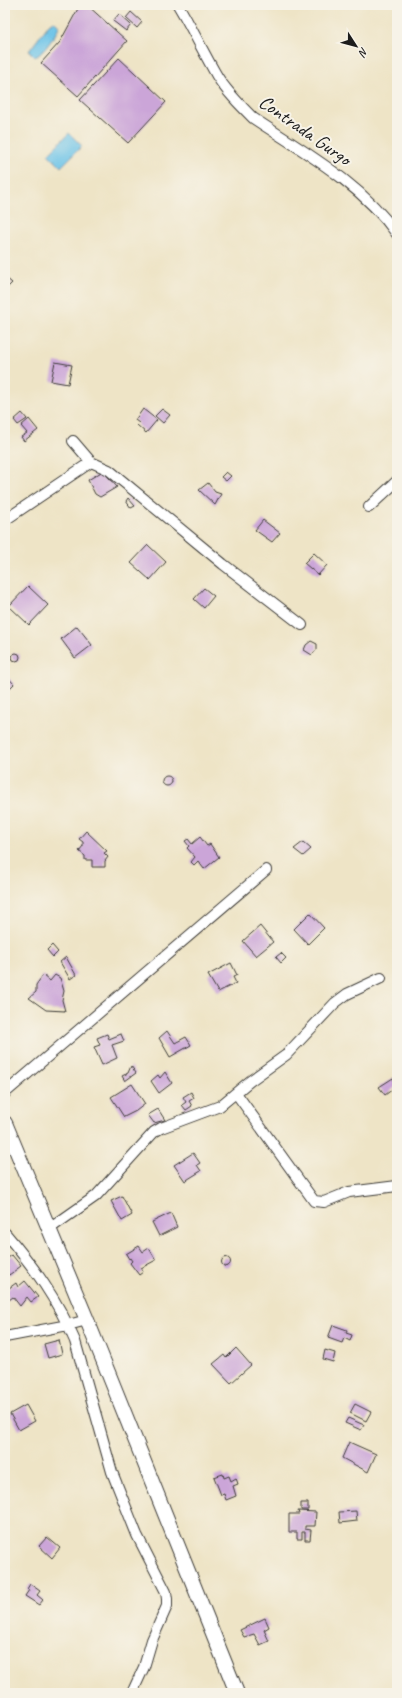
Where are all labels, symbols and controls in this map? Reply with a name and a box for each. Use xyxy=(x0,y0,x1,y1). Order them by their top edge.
north arrow xyxy=(336,26,376,66)
text: N xyxy=(355,45,372,61)
street label: Contrada Gurgo xyxy=(254,89,357,172)

